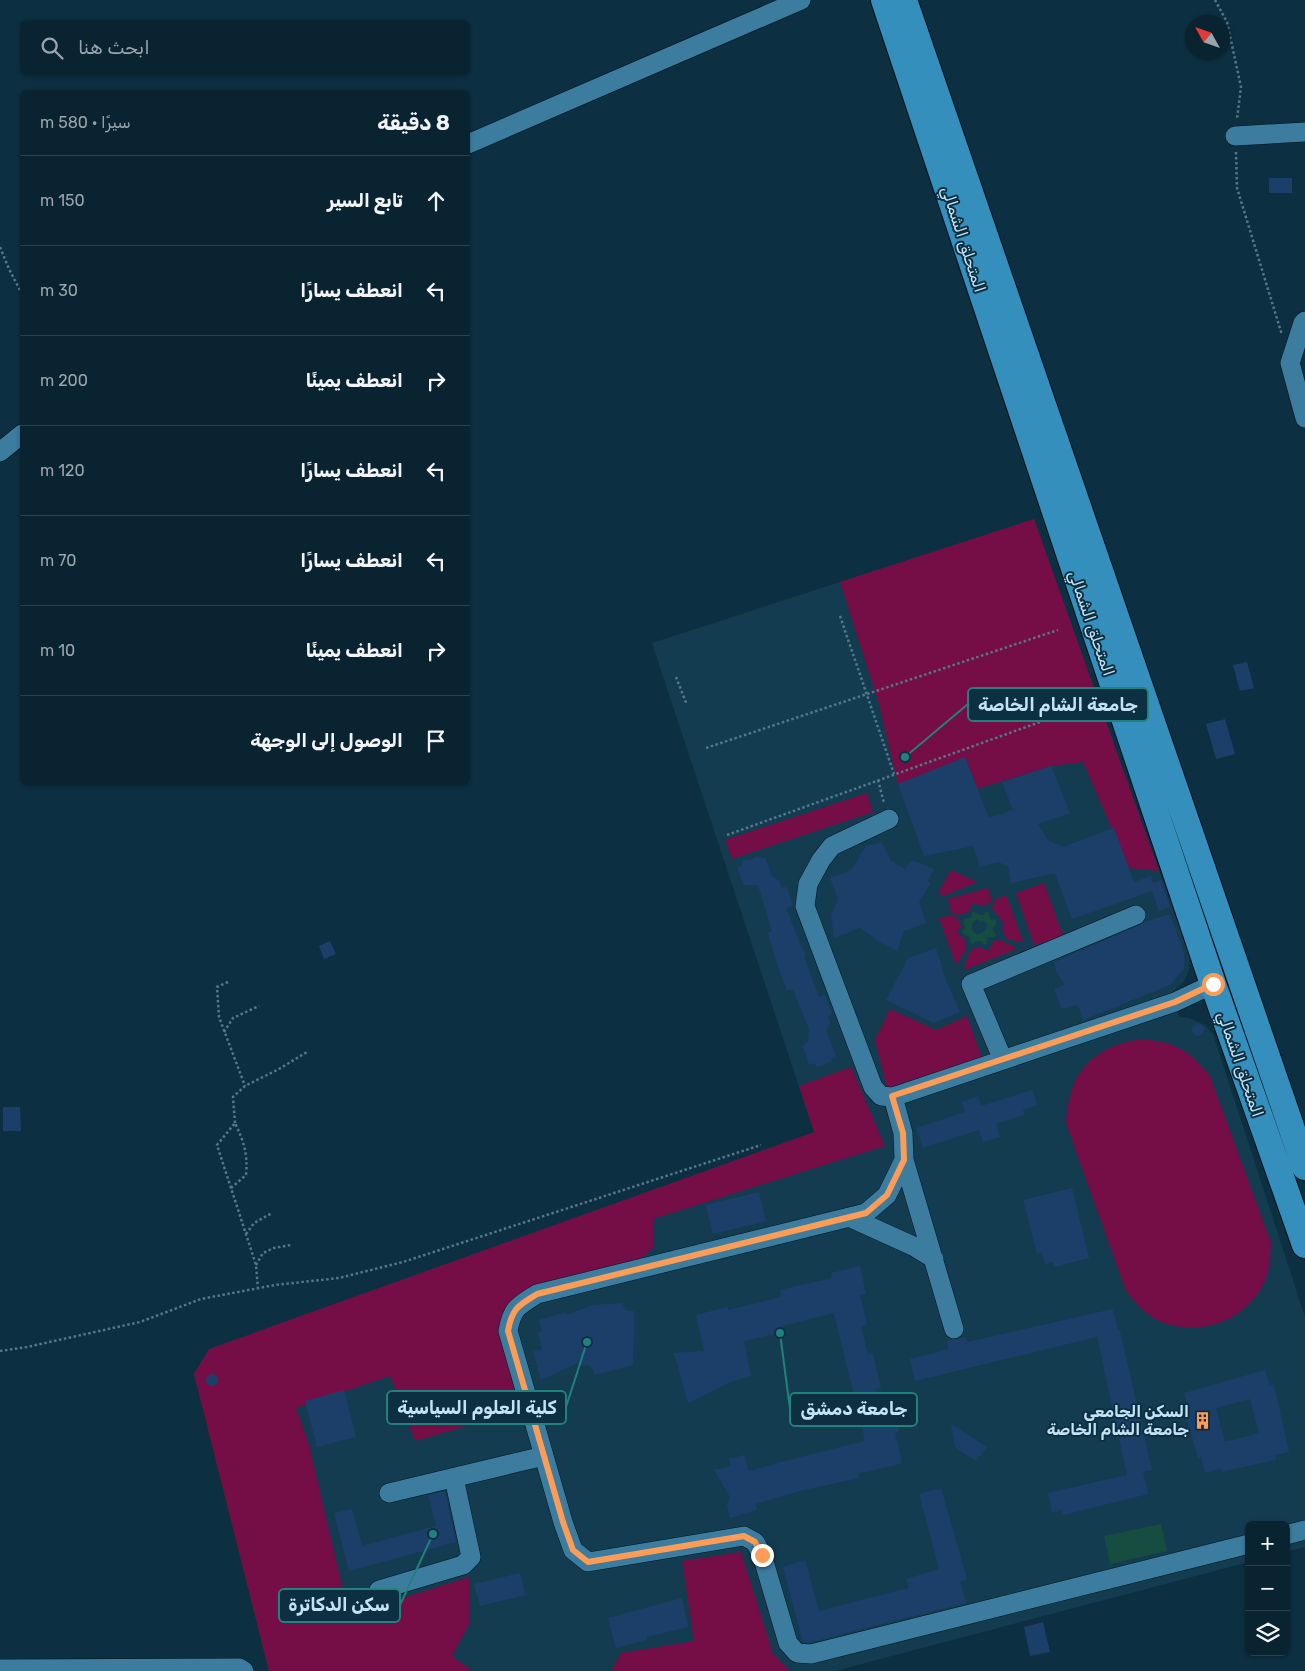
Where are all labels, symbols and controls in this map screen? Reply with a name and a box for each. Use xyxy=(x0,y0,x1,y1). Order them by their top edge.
north arrow xyxy=(1185,15,1230,60)
search box xyxy=(20,20,470,75)
icon: search xyxy=(38,34,66,62)
text: ابحث هنا xyxy=(78,36,150,59)
text: 8 دقيقة xyxy=(377,110,450,135)
text: سيرًا · 580 m xyxy=(40,113,131,132)
street label: المتحلق الشمالي xyxy=(935,184,990,295)
icon: ahead xyxy=(422,187,450,215)
text: تابع السير xyxy=(327,189,403,212)
text: 150 m xyxy=(40,191,85,210)
icon: left xyxy=(422,277,450,305)
text: انعطف يسارًا xyxy=(300,279,403,302)
text: 30 m xyxy=(40,281,78,300)
icon: right xyxy=(422,367,450,395)
text: انعطف يمينًا xyxy=(306,369,403,392)
text: 200 m xyxy=(40,371,88,390)
icon: left xyxy=(422,457,450,485)
text: انعطف يسارًا xyxy=(300,459,403,482)
text: 120 m xyxy=(40,461,85,480)
icon: left xyxy=(422,547,450,575)
text: انعطف يسارًا xyxy=(300,549,403,572)
text: 70 m xyxy=(40,551,77,570)
street label: المتحلق الشمالي xyxy=(1062,568,1118,679)
icon: right xyxy=(422,637,450,665)
text: انعطف يمينًا xyxy=(306,639,403,662)
text: 10 m xyxy=(40,641,75,660)
callout: جامعة الشام الخاصة xyxy=(968,688,1148,721)
text: جامعة الشام الخاصة xyxy=(978,694,1138,717)
icon: arrive xyxy=(422,727,450,755)
text: الوصول إلى الوجهة xyxy=(250,729,403,752)
route start xyxy=(1202,973,1225,996)
street label: المتحلق الشمالي xyxy=(1211,1009,1267,1120)
callout: كلية العلوم السياسية xyxy=(387,1391,566,1424)
callout: جامعة دمشق xyxy=(790,1393,917,1426)
text: كلية العلوم السياسية xyxy=(397,1397,557,1420)
text: جامعة دمشق xyxy=(801,1398,908,1420)
place label: السكن الجامعي جامعة الشام الخاصة xyxy=(1047,1402,1189,1440)
building icon: السكن الجامعي جامعة الشام الخاصة xyxy=(1193,1410,1213,1430)
map controls xyxy=(1245,1521,1290,1656)
button: + xyxy=(1245,1521,1290,1566)
route end xyxy=(751,1544,774,1567)
button: − xyxy=(1245,1566,1290,1611)
callout: سكن الدكاترة xyxy=(279,1589,400,1622)
text: سكن الدكاترة xyxy=(288,1594,390,1616)
button: layers xyxy=(1245,1611,1290,1656)

